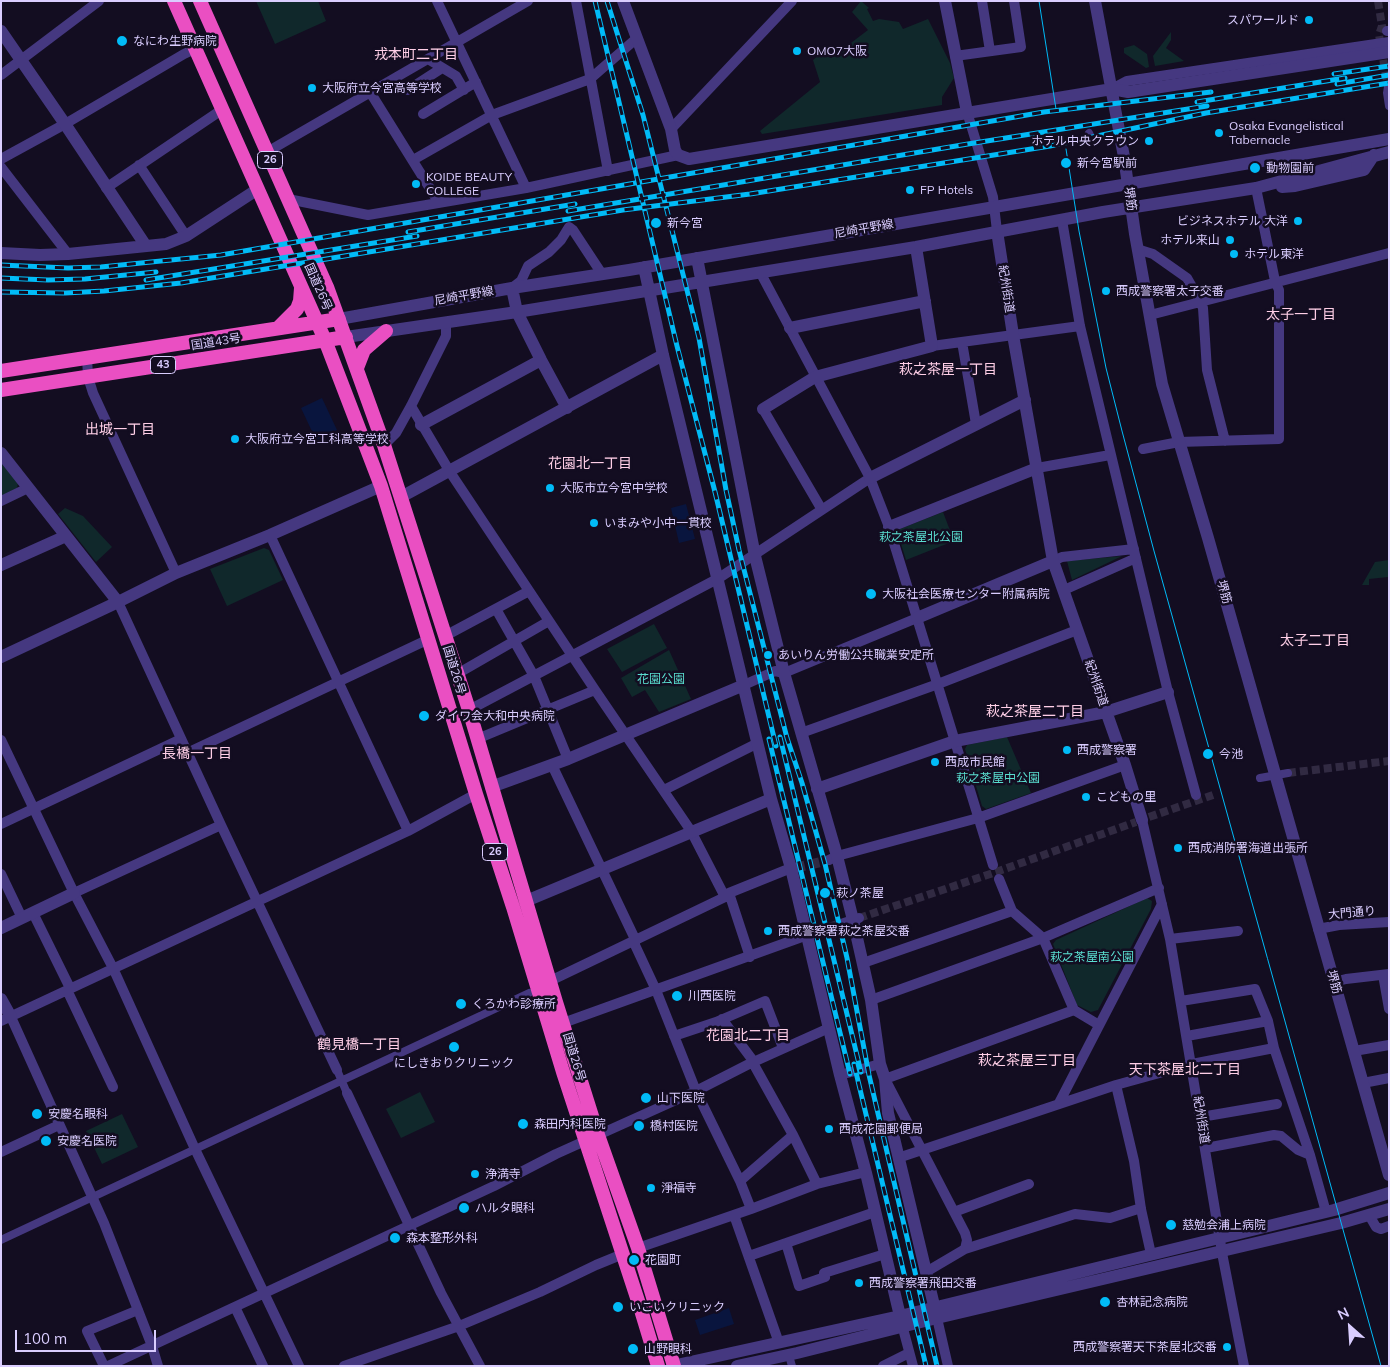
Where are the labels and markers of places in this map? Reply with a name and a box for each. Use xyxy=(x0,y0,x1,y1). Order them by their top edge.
place label: スパワールド xyxy=(1227,13,1299,27)
marker: スパワールド xyxy=(1303,14,1315,26)
marker: なにわ生野病院 xyxy=(115,34,129,48)
place label: なにわ生野病院 xyxy=(133,34,217,48)
place label: OMO7大阪 xyxy=(807,44,867,58)
marker: OMO7大阪 xyxy=(791,45,803,57)
place label: 大阪府立今宮高等学校 xyxy=(322,81,442,95)
marker: 大阪府立今宮高等学校 xyxy=(306,82,318,94)
place label: Osaka Evangelistical Tabernacle xyxy=(1229,119,1344,147)
marker: Osaka Evangelistical Tabernacle xyxy=(1213,127,1225,139)
place label: ホテル中央クラウン xyxy=(1031,134,1139,148)
marker: ホテル中央クラウン xyxy=(1143,135,1155,147)
marker: 新今宮駅前 xyxy=(1059,156,1073,170)
place label: 新今宮駅前 xyxy=(1077,156,1137,170)
marker: 動物園前 xyxy=(1248,161,1262,175)
place label: 動物園前 xyxy=(1266,161,1314,175)
place label: KOIDE BEAUTY COLLEGE xyxy=(426,170,512,198)
marker: KOIDE BEAUTY COLLEGE xyxy=(410,178,422,190)
place label: FP Hotels xyxy=(920,183,973,197)
marker: FP Hotels xyxy=(904,184,916,196)
place label: ビジネスホテル 大洋 xyxy=(1177,214,1288,228)
marker: ビジネスホテル 大洋 xyxy=(1292,215,1304,227)
marker: 新今宮 xyxy=(649,216,663,230)
place label: 新今宮 xyxy=(667,216,703,230)
place label: ホテル来山 xyxy=(1160,233,1220,247)
marker: ホテル来山 xyxy=(1224,234,1236,246)
place label: ホテル東洋 xyxy=(1244,247,1304,261)
marker: ホテル東洋 xyxy=(1228,248,1240,260)
place label: 西成警察署太子交番 xyxy=(1116,284,1224,298)
marker: 西成警察署太子交番 xyxy=(1100,285,1112,297)
place label: 大阪府立今宮工科高等学校 xyxy=(245,432,389,446)
marker: 大阪府立今宮工科高等学校 xyxy=(229,433,241,445)
place label: 大阪市立今宮中学校 xyxy=(560,481,668,495)
marker: 大阪市立今宮中学校 xyxy=(544,482,556,494)
place label: いまみや小中一貫校 xyxy=(604,516,712,530)
marker: いまみや小中一貫校 xyxy=(588,517,600,529)
marker: 大阪社会医療センター附属病院 xyxy=(864,587,878,601)
place label: 大阪社会医療センター附属病院 xyxy=(882,587,1050,601)
place label: あいりん労働公共職業安定所 xyxy=(778,648,934,662)
marker: あいりん労働公共職業安定所 xyxy=(762,649,774,661)
marker: ダイワ会大和中央病院 xyxy=(417,709,431,723)
place label: ダイワ会大和中央病院 xyxy=(435,709,555,723)
place label: 西成警察署 xyxy=(1077,743,1137,757)
marker: 西成警察署 xyxy=(1061,744,1073,756)
marker: 今池 xyxy=(1201,747,1215,761)
place label: 今池 xyxy=(1219,747,1243,761)
place label: 西成市民館 xyxy=(945,755,1005,769)
marker: 西成市民館 xyxy=(929,756,941,768)
place label: こどもの里 xyxy=(1096,790,1156,804)
marker: こどもの里 xyxy=(1080,791,1092,803)
place label: 西成消防署海道出張所 xyxy=(1188,841,1308,855)
marker: 西成消防署海道出張所 xyxy=(1172,842,1184,854)
marker: 萩ノ茶屋 xyxy=(818,886,832,900)
place label: 萩ノ茶屋 xyxy=(836,886,884,900)
place label: 西成警察署萩之茶屋交番 xyxy=(778,924,910,938)
marker: 西成警察署萩之茶屋交番 xyxy=(762,925,774,937)
marker: 川西医院 xyxy=(670,989,684,1003)
place label: 川西医院 xyxy=(688,989,736,1003)
marker: くろかわ診療所 xyxy=(454,997,468,1011)
place label: くろかわ診療所 xyxy=(472,997,556,1011)
marker: にしきおりクリニック xyxy=(447,1040,461,1054)
place label: にしきおりクリニック xyxy=(394,1056,514,1070)
marker: 山下医院 xyxy=(639,1091,653,1105)
place label: 山下医院 xyxy=(657,1091,705,1105)
marker: 安慶名眼科 xyxy=(30,1107,44,1121)
place label: 安慶名眼科 xyxy=(48,1107,108,1121)
marker: 森田内科医院 xyxy=(516,1117,530,1131)
place label: 森田内科医院 xyxy=(534,1117,606,1131)
marker: 橋村医院 xyxy=(632,1119,646,1133)
place label: 橋村医院 xyxy=(650,1119,698,1133)
place label: 西成花園郵便局 xyxy=(839,1122,923,1136)
marker: 西成花園郵便局 xyxy=(823,1123,835,1135)
marker: 安慶名医院 xyxy=(39,1134,53,1148)
place label: 安慶名医院 xyxy=(57,1134,117,1148)
place label: 浄満寺 xyxy=(485,1167,521,1181)
marker: 浄満寺 xyxy=(469,1168,481,1180)
place label: 淨福寺 xyxy=(661,1181,697,1195)
marker: 淨福寺 xyxy=(645,1182,657,1194)
marker: ハルタ眼科 xyxy=(457,1201,471,1215)
place label: ハルタ眼科 xyxy=(475,1201,535,1215)
marker: 慈勉会浦上病院 xyxy=(1164,1218,1178,1232)
place label: 慈勉会浦上病院 xyxy=(1182,1218,1266,1232)
marker: 森本整形外科 xyxy=(388,1231,402,1245)
place label: 森本整形外科 xyxy=(406,1231,478,1245)
marker: 花園町 xyxy=(627,1253,641,1267)
place label: 花園町 xyxy=(645,1253,681,1267)
place label: 西成警察署飛田交番 xyxy=(869,1276,977,1290)
marker: 西成警察署飛田交番 xyxy=(853,1277,865,1289)
marker: 杏林記念病院 xyxy=(1098,1295,1112,1309)
place label: 杏林記念病院 xyxy=(1116,1295,1188,1309)
marker: いこいクリニック xyxy=(611,1300,625,1314)
place label: いこいクリニック xyxy=(629,1300,725,1314)
place label: 西成警察署天下茶屋北交番 xyxy=(1073,1340,1217,1354)
marker: 西成警察署天下茶屋北交番 xyxy=(1221,1341,1233,1353)
marker: 山野眼科 xyxy=(626,1342,640,1356)
place label: 山野眼科 xyxy=(644,1342,692,1356)

